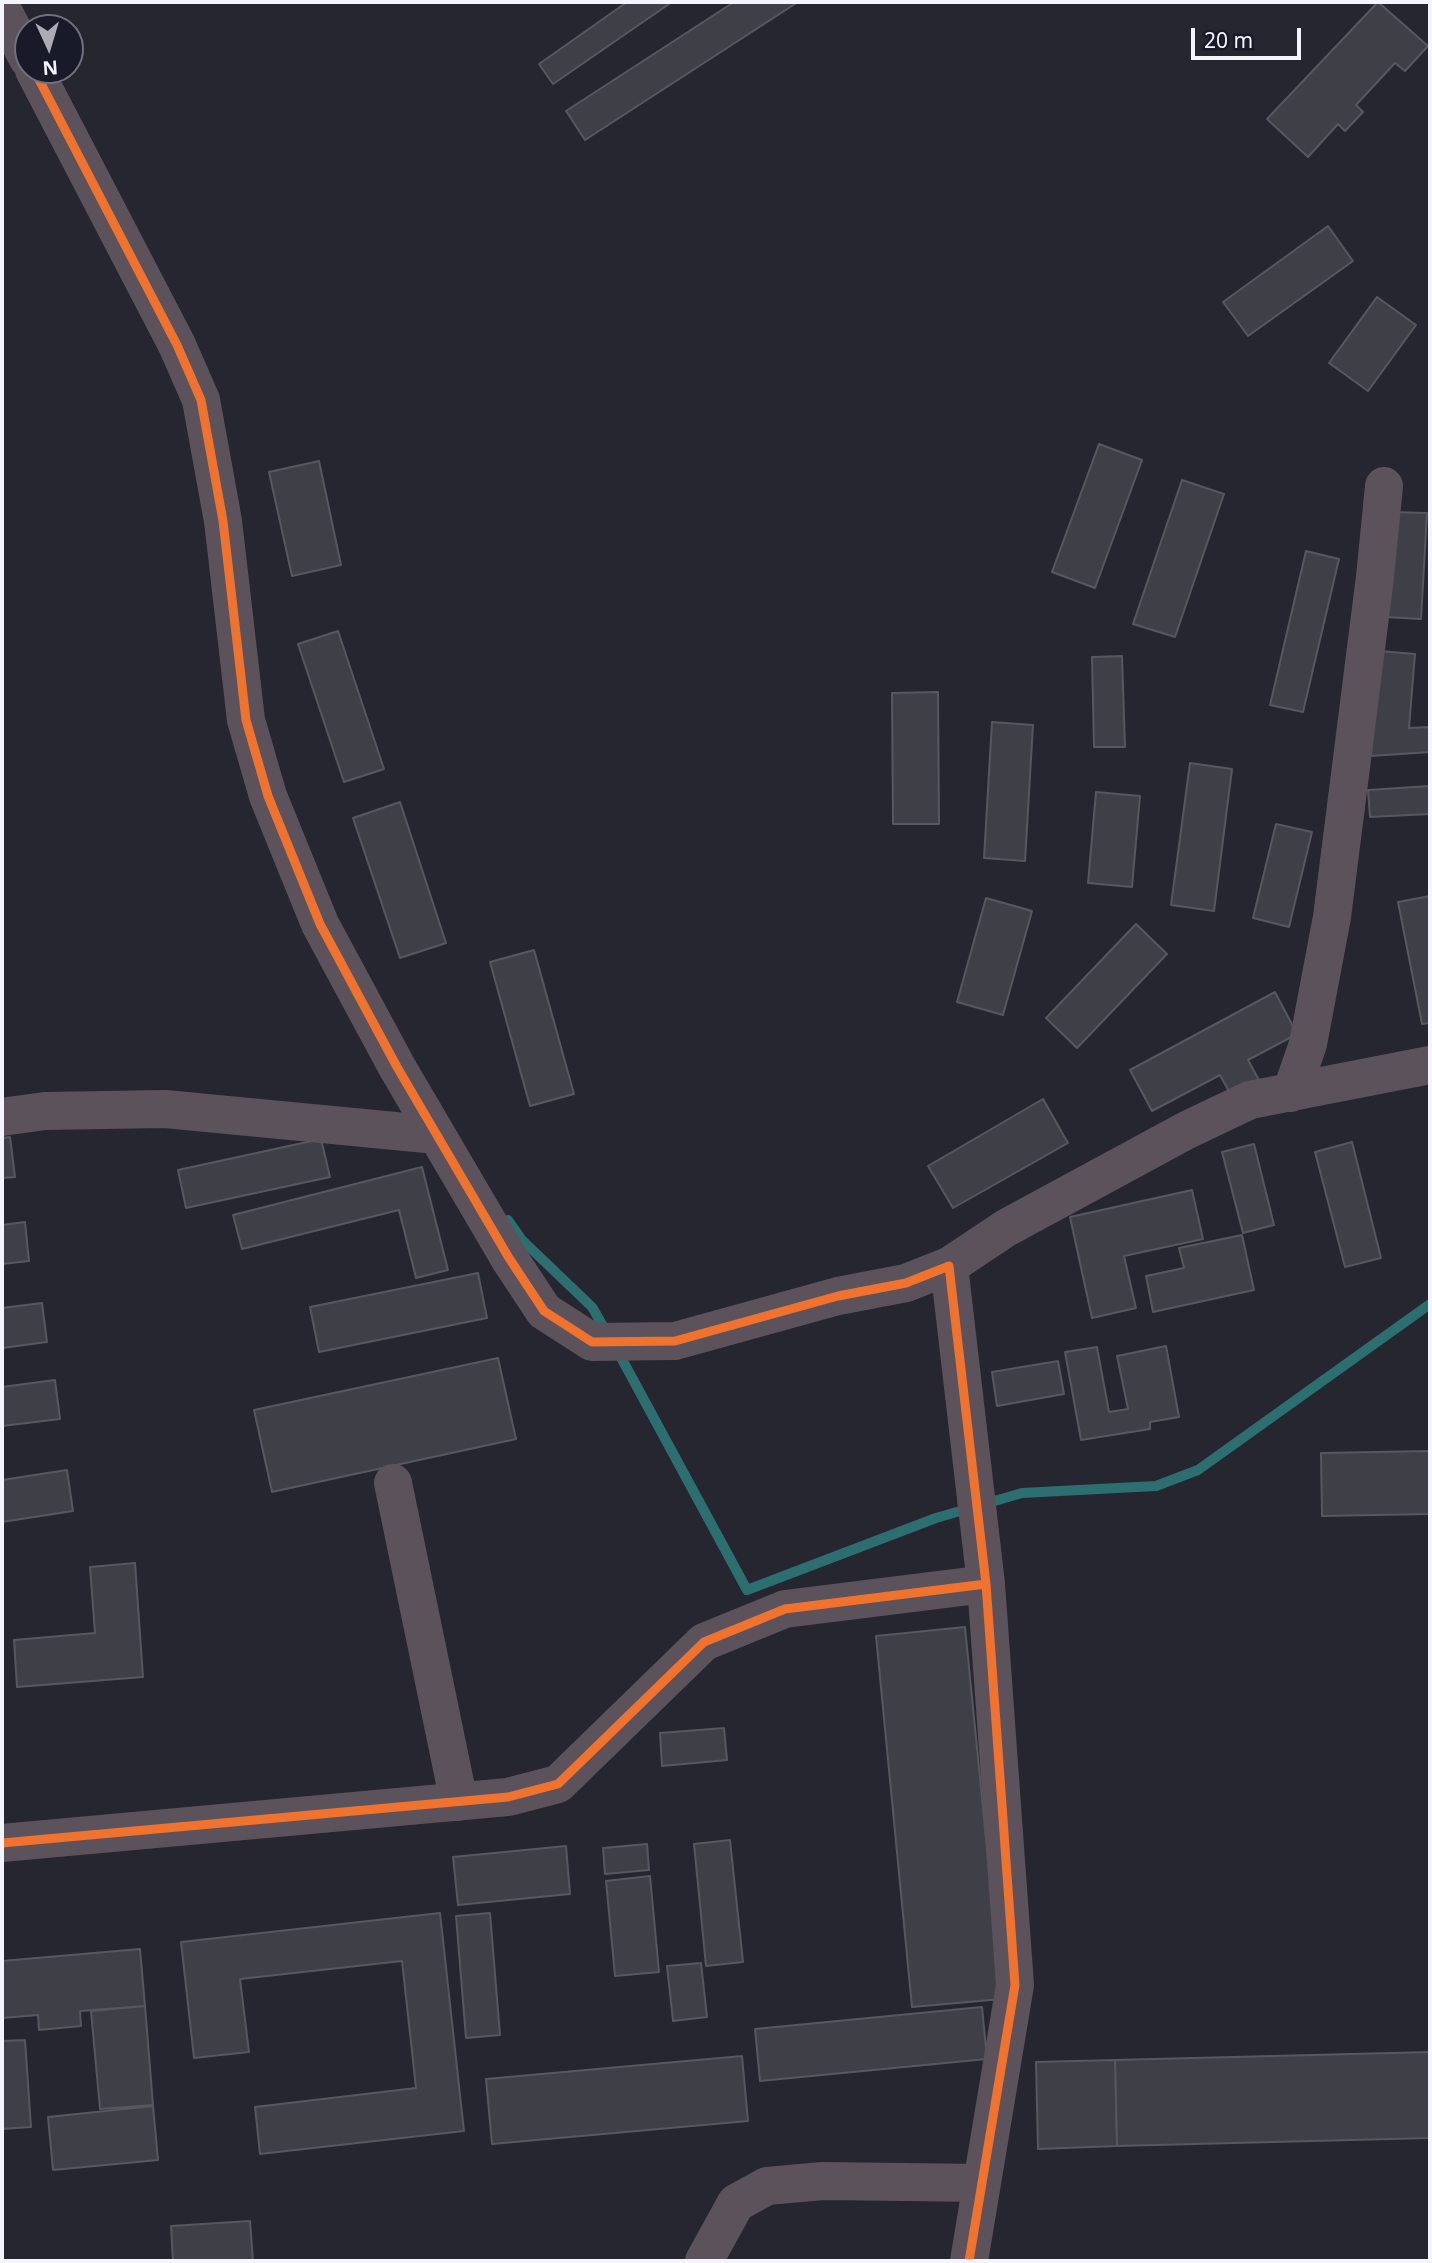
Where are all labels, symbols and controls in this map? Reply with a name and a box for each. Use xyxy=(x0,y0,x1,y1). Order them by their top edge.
north arrow xyxy=(14,14,84,84)
scale bar xyxy=(1194,14,1304,58)
text: 20 m xyxy=(1204,26,1253,54)
text: N xyxy=(42,54,59,81)

